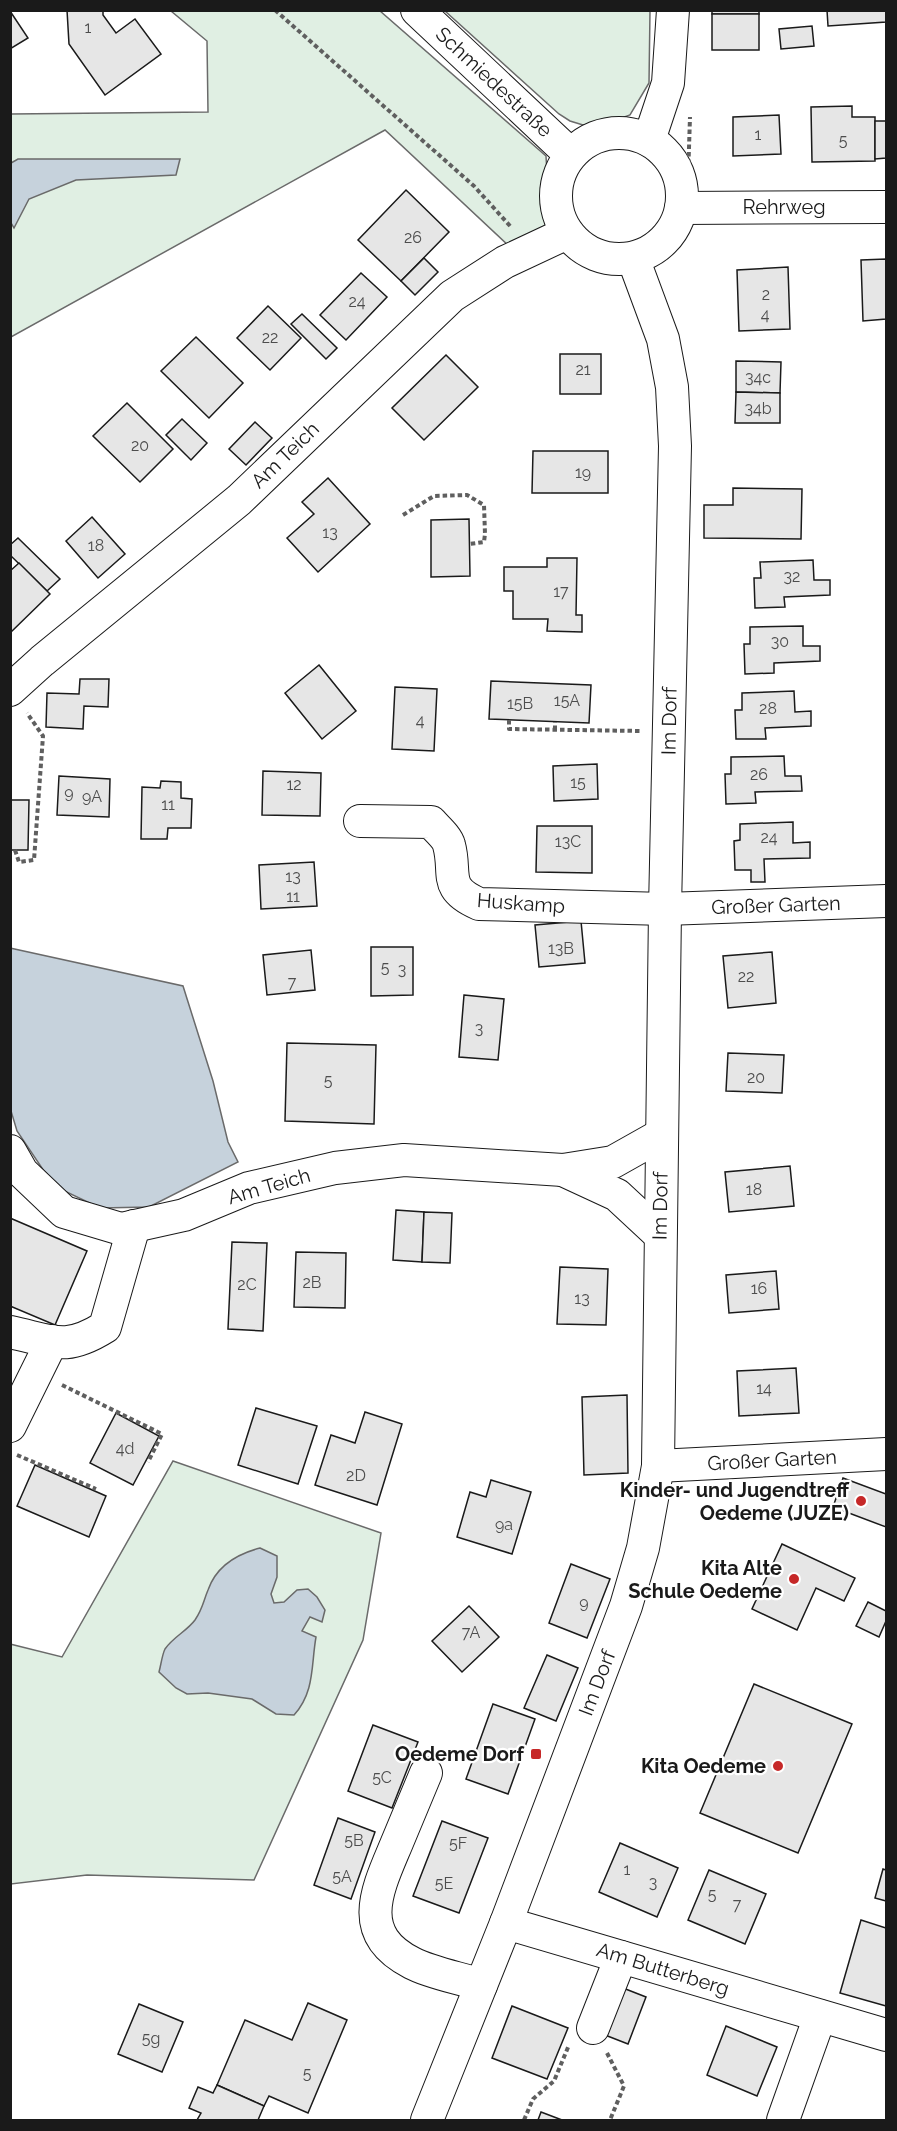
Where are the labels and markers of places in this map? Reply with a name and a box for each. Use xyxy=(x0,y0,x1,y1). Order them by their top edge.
place label: Kinder- und Jugendtreff Oedeme (JUZE) xyxy=(620,1478,850,1525)
marker: Kinder- und Jugendtreff Oedeme (JUZE) xyxy=(854,1494,868,1508)
place label: Kita Alte Schule Oedeme xyxy=(628,1556,782,1603)
marker: Kita Alte Schule Oedeme xyxy=(787,1572,801,1586)
place label: Oedeme Dorf xyxy=(395,1742,525,1766)
marker: Oedeme Dorf xyxy=(529,1747,543,1761)
place label: Kita Oedeme xyxy=(641,1754,766,1778)
marker: Kita Oedeme xyxy=(771,1759,785,1773)

